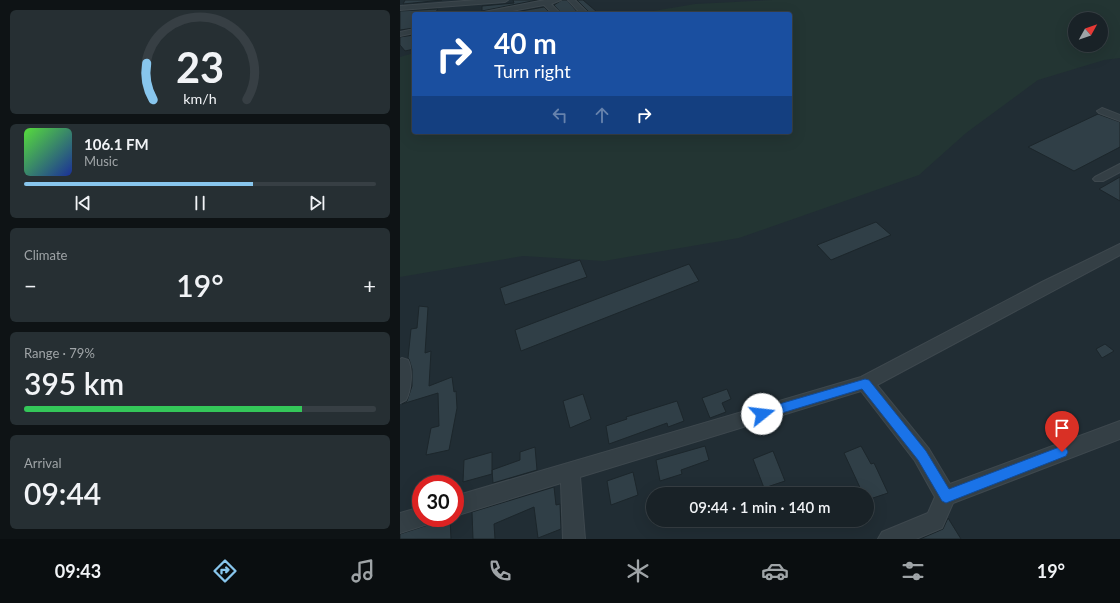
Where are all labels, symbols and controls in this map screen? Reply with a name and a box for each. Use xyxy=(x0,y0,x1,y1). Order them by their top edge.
north arrow xyxy=(1068,12,1108,52)
map controls xyxy=(1068,12,1108,52)
text: 40 m xyxy=(494,26,557,60)
icon: right xyxy=(428,28,480,80)
text: 23 xyxy=(176,42,224,92)
text: Turn right xyxy=(494,60,571,82)
text: km/h xyxy=(183,90,217,107)
icon: left xyxy=(549,104,571,126)
icon: ahead xyxy=(591,104,613,126)
icon: right xyxy=(633,104,655,126)
text: 106.1 FM xyxy=(84,135,149,153)
text: Music xyxy=(84,153,118,169)
icon: previous xyxy=(72,192,94,214)
icon: pause xyxy=(189,192,211,214)
icon: next xyxy=(306,192,328,214)
text: Climate xyxy=(24,247,67,263)
text: 19° xyxy=(176,267,224,303)
text: − xyxy=(24,272,37,299)
text: + xyxy=(363,272,376,299)
text: Range · 79% xyxy=(24,345,95,361)
text: 395 km xyxy=(24,365,124,401)
position arrow xyxy=(741,393,783,435)
pin xyxy=(1045,411,1079,452)
icon: arrive xyxy=(1051,417,1073,439)
text: Arrival xyxy=(24,455,61,471)
text: 09:44 xyxy=(24,475,101,511)
speed limit sign: 30 xyxy=(412,475,464,527)
text: 09:44 · 1 min · 140 m xyxy=(690,498,830,516)
icon: directions xyxy=(211,557,239,585)
icon: music xyxy=(349,557,377,585)
icon: phone xyxy=(486,557,514,585)
icon: climate xyxy=(624,557,652,585)
icon: car xyxy=(761,557,789,585)
icon: filters xyxy=(899,557,927,585)
text: 09:43 xyxy=(55,560,101,582)
text: 19° xyxy=(1037,560,1065,582)

